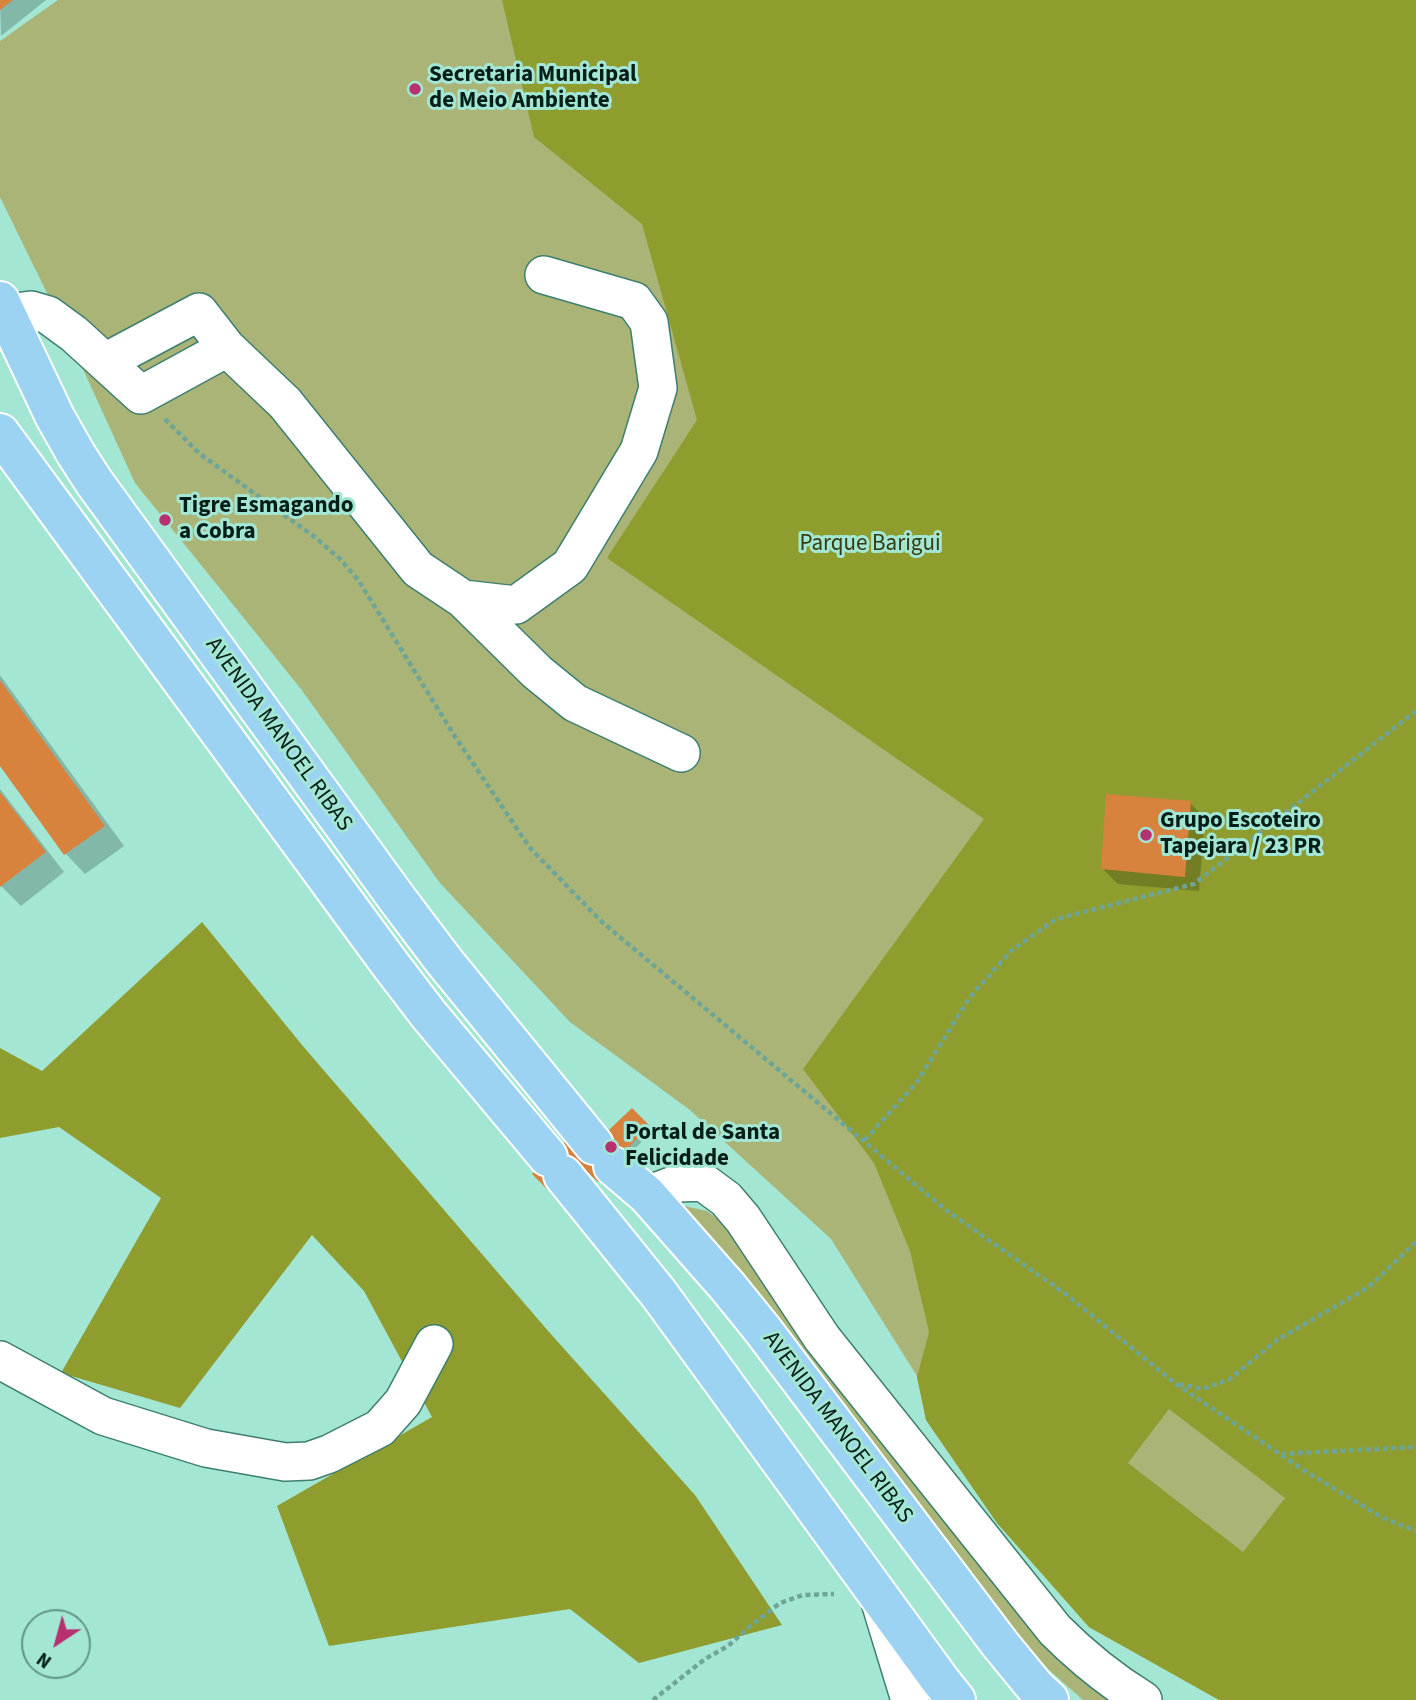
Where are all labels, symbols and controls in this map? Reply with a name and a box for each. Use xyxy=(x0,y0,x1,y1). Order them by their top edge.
place label: Secretaria Municipal de Meio Ambiente xyxy=(429,62,637,116)
marker: Secretaria Municipal de Meio Ambiente xyxy=(407,81,423,97)
place label: Tigre Esmagando a Cobra xyxy=(179,493,354,547)
marker: Tigre Esmagando a Cobra xyxy=(157,512,173,528)
park label: Parque Barigui xyxy=(799,531,941,559)
street label: AVENIDA MANOEL RIBAS xyxy=(198,633,358,837)
place label: Grupo Escoteiro Tapejara / 23 PR xyxy=(1160,808,1321,862)
marker: Grupo Escoteiro Tapejara / 23 PR xyxy=(1138,827,1154,843)
place label: Portal de Santa Felicidade xyxy=(625,1120,780,1174)
marker: Portal de Santa Felicidade xyxy=(603,1139,619,1155)
street label: AVENIDA MANOEL RIBAS xyxy=(756,1327,918,1529)
north arrow xyxy=(21,1609,91,1679)
text: N xyxy=(31,1645,58,1674)

